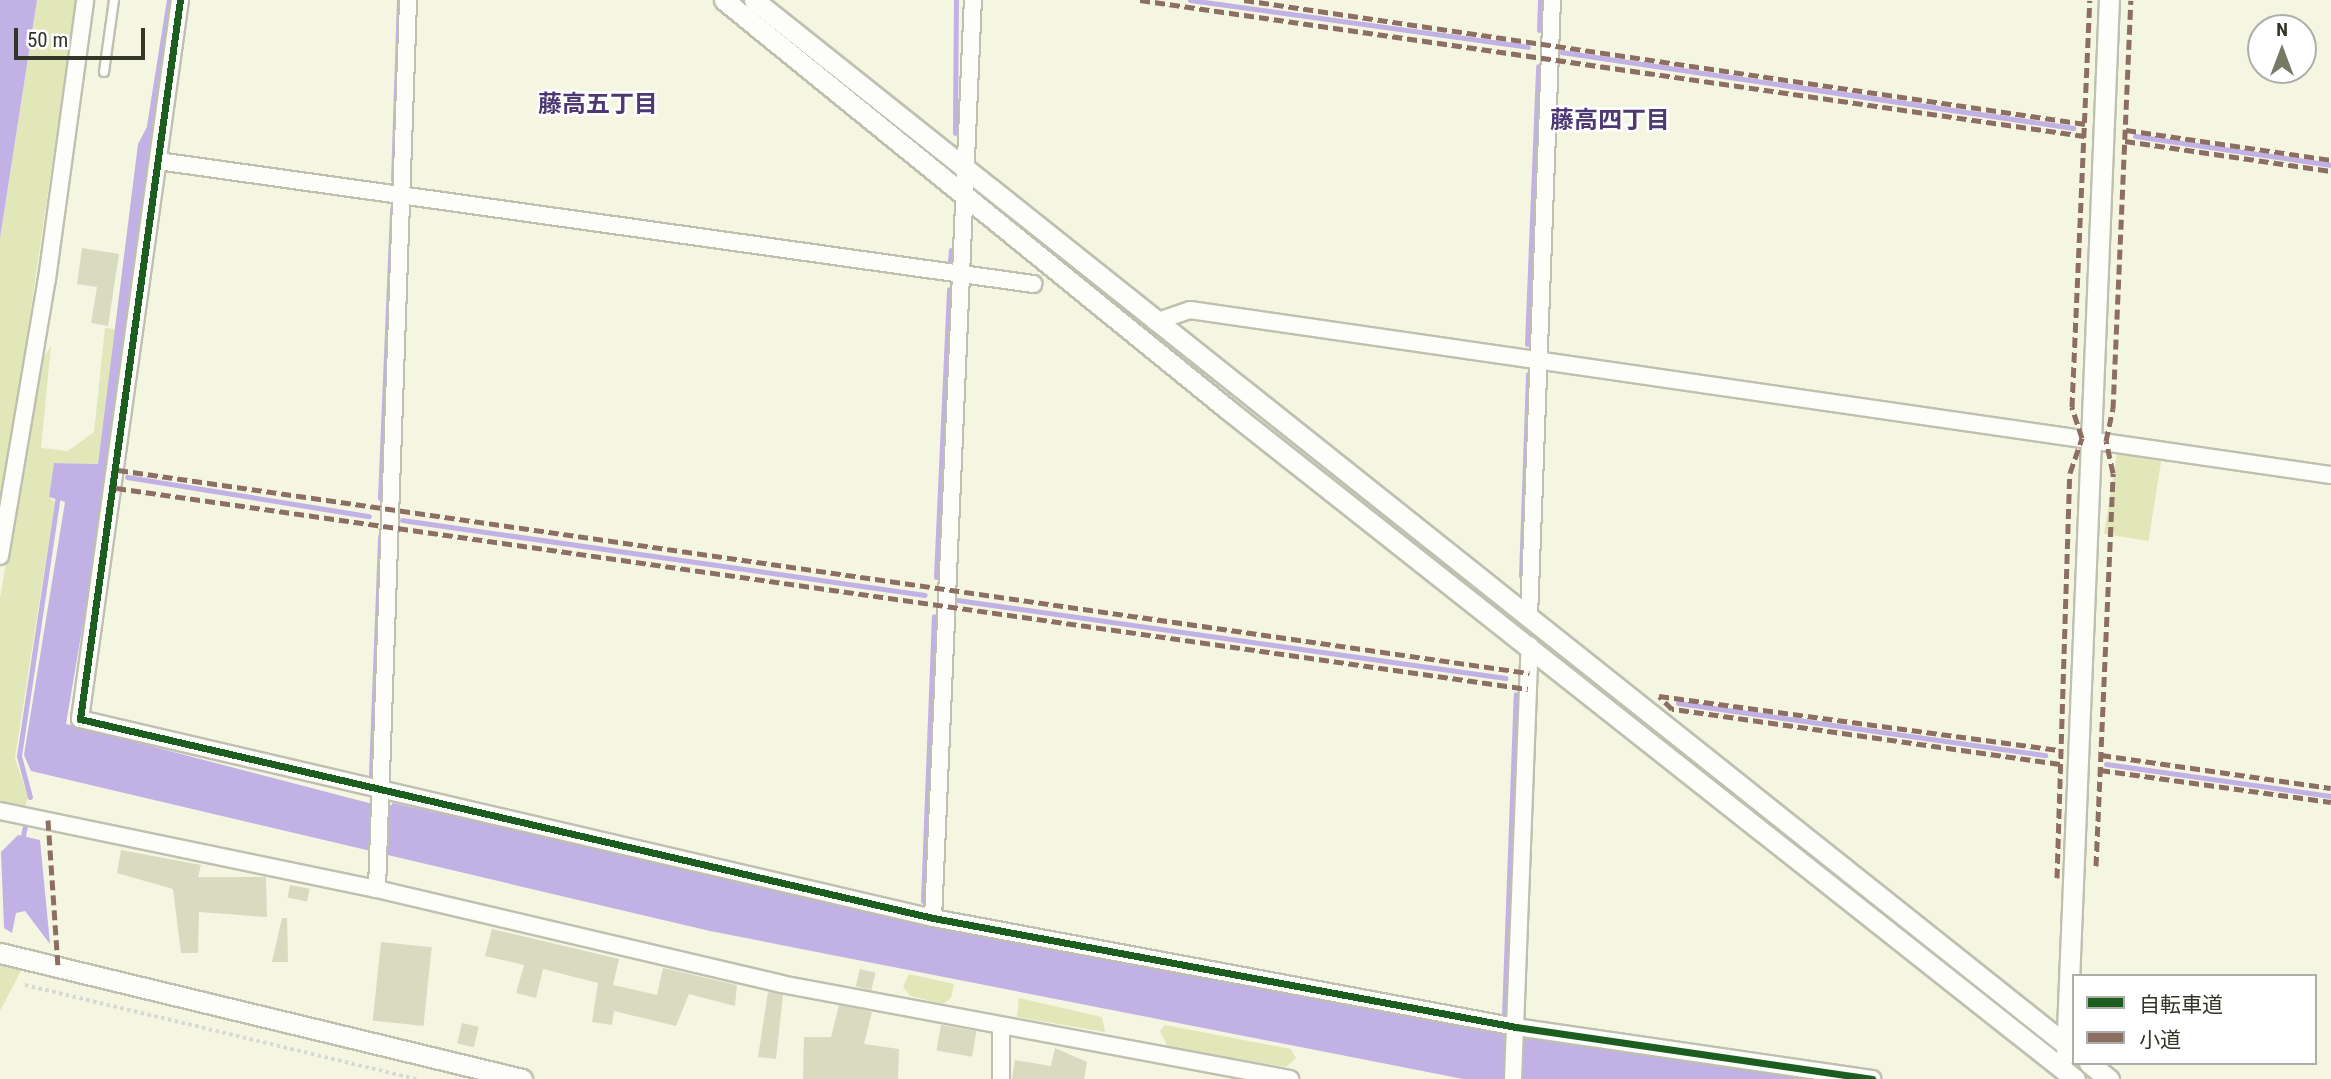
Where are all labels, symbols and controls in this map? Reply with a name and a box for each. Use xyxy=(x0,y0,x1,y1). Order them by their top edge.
scale bar xyxy=(18,14,149,58)
north arrow xyxy=(2247,14,2317,84)
text: N xyxy=(2276,18,2288,41)
text: 50 m xyxy=(27,28,68,52)
district label: 藤高五丁目 xyxy=(538,91,658,119)
district label: 藤高四丁目 xyxy=(1550,107,1670,135)
legend xyxy=(2072,974,2317,1065)
text: 自転車道 xyxy=(2139,993,2223,1017)
text: 小道 xyxy=(2139,1028,2181,1052)

